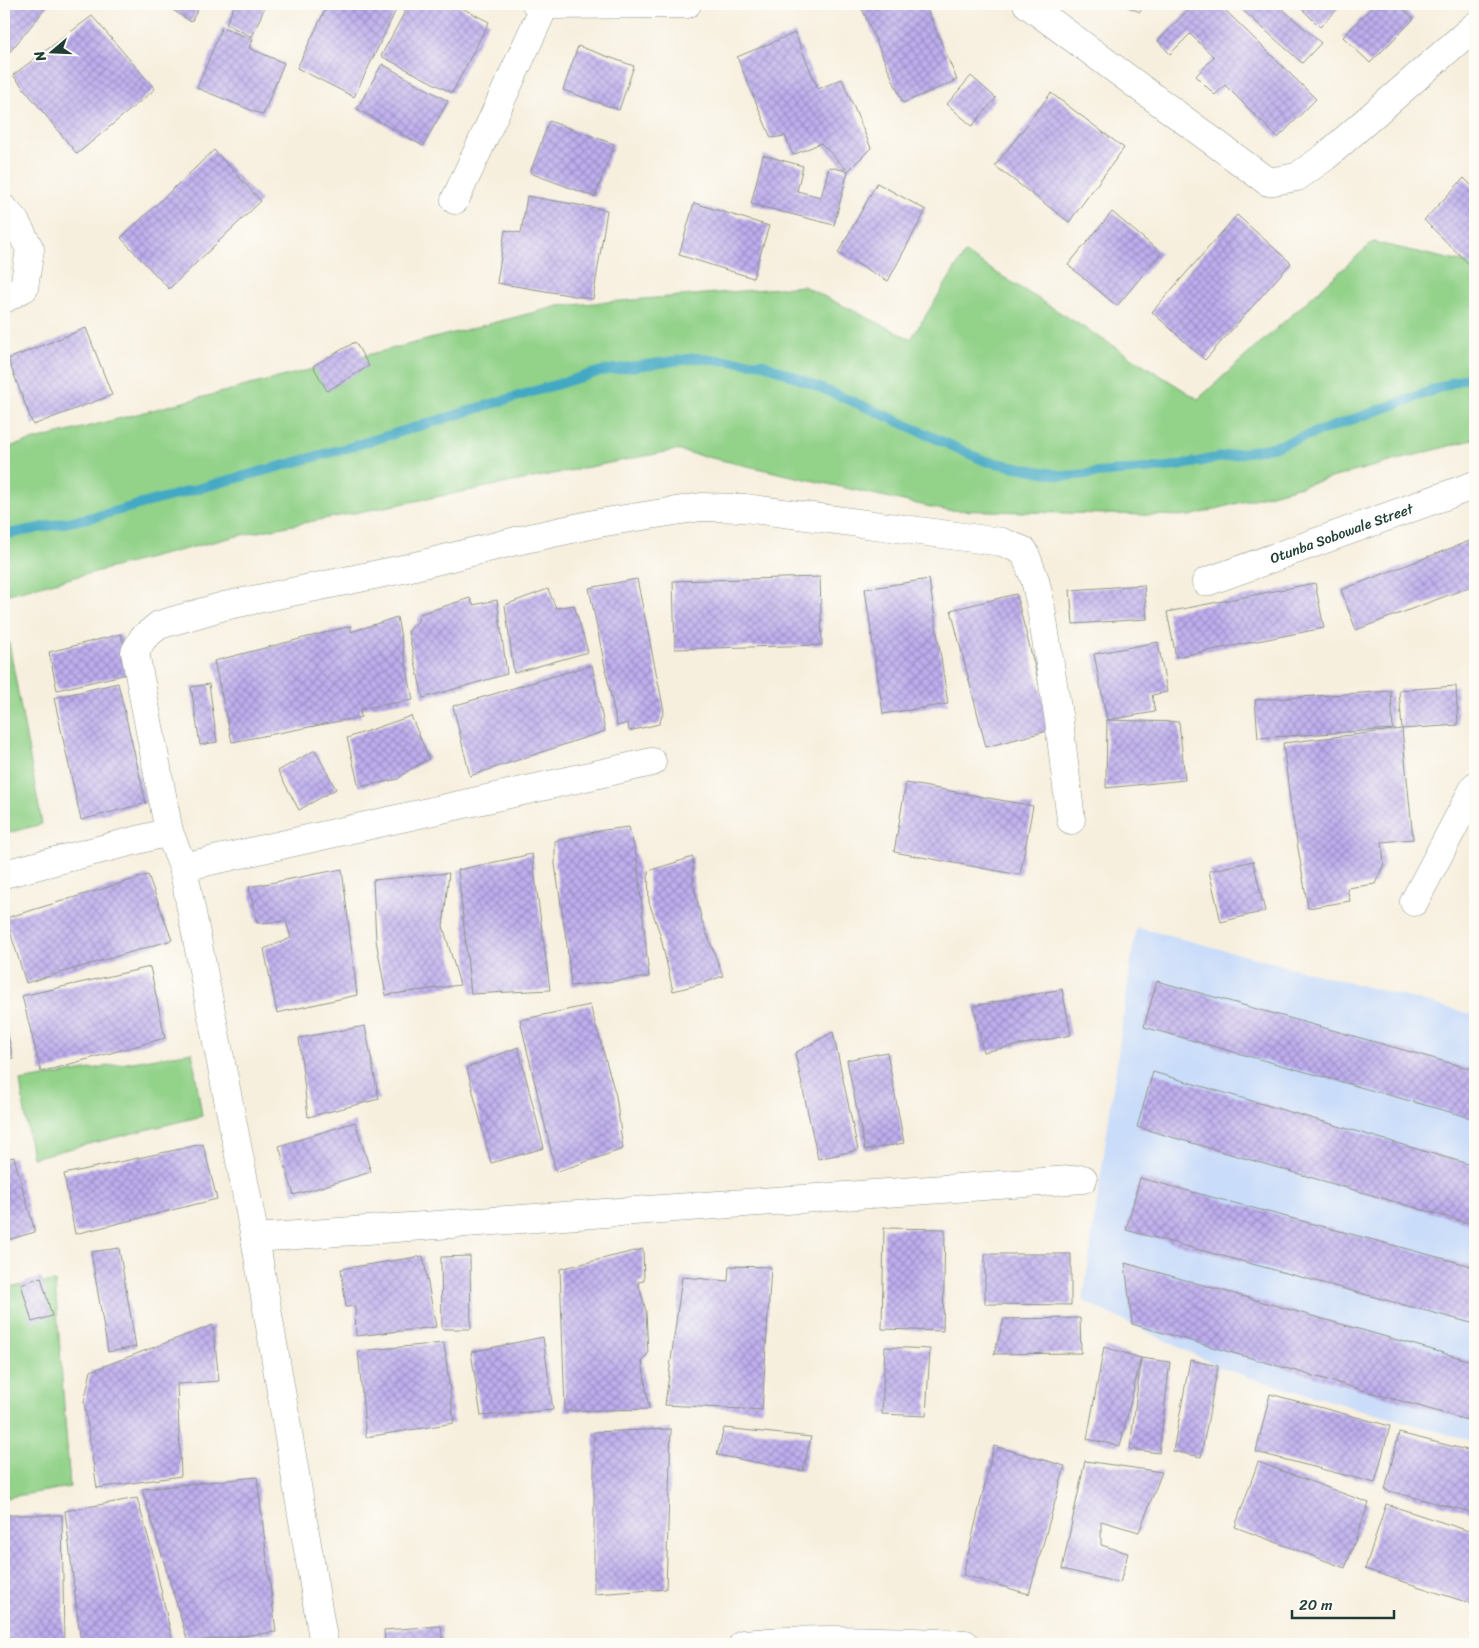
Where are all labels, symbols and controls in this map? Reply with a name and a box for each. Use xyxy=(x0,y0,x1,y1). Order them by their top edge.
north arrow xyxy=(28,28,78,78)
text: N xyxy=(27,47,54,66)
street label: Otunba Sobowale Street xyxy=(1266,495,1418,570)
scale bar xyxy=(1292,1588,1394,1620)
text: 20 m xyxy=(1299,1592,1333,1618)

